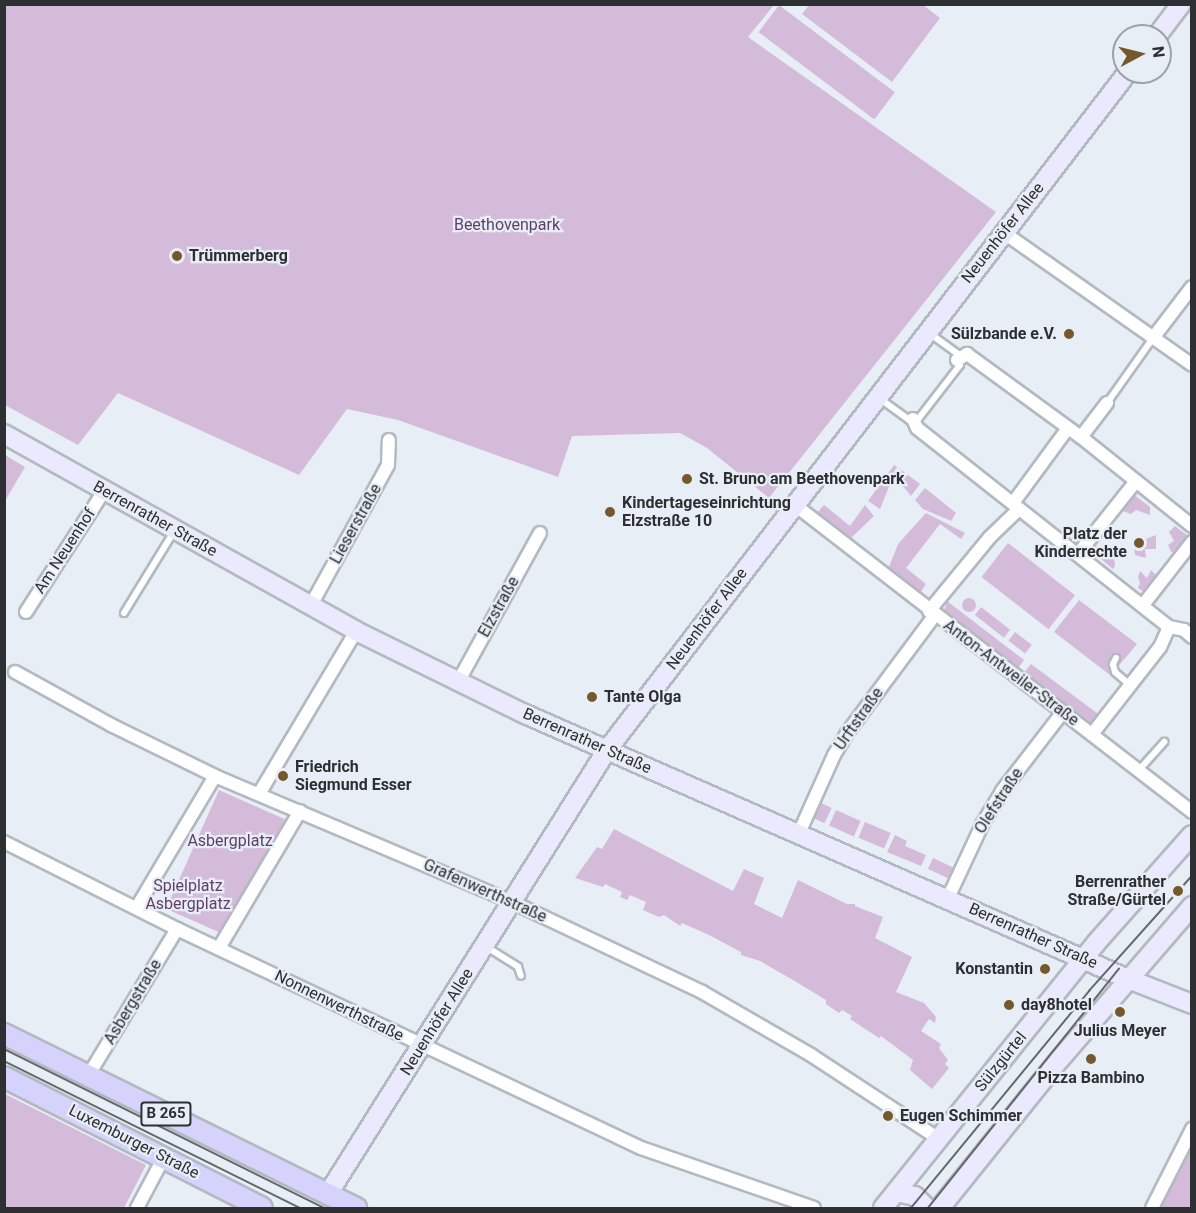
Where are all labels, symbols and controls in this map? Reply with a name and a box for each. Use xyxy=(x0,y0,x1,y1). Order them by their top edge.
north arrow xyxy=(1112,24,1172,84)
text: N xyxy=(1148,45,1168,59)
street label: Neuenhöfer Allee xyxy=(958,179,1048,287)
park label: Beethovenpark xyxy=(454,215,560,235)
place label: Trümmerberg xyxy=(189,246,288,266)
marker: Trümmerberg xyxy=(170,249,184,263)
place label: Sülzbande e.V. xyxy=(951,324,1057,344)
marker: Sülzbande e.V. xyxy=(1062,327,1076,341)
place label: St. Bruno am Beethovenpark xyxy=(699,469,905,489)
marker: St. Bruno am Beethovenpark xyxy=(680,472,694,486)
street label: Berrenrather Straße xyxy=(90,477,220,561)
street label: Lieserstraße xyxy=(326,481,386,567)
place label: Kindertageseinrichtung Elzstraße 10 xyxy=(622,493,791,531)
street label: Am Neuenhof xyxy=(30,505,100,597)
marker: Kindertageseinrichtung Elzstraße 10 xyxy=(603,505,617,519)
place label: Platz der Kinderrechte xyxy=(1034,524,1127,562)
marker: Platz der Kinderrechte xyxy=(1132,536,1146,550)
street label: Neuenhöfer Allee xyxy=(662,564,752,674)
street label: Elzstraße xyxy=(475,573,523,641)
street label: Anton-Antweiler-Straße xyxy=(940,616,1082,730)
street label: Urftstraße xyxy=(830,684,888,754)
place label: Tante Olga xyxy=(604,687,681,707)
marker: Tante Olga xyxy=(585,690,599,704)
street label: Berrenrather Straße xyxy=(520,704,654,778)
place label: Friedrich Siegmund Esser xyxy=(295,757,412,795)
street label: Olefstraße xyxy=(971,765,1027,837)
marker: Friedrich Siegmund Esser xyxy=(276,769,290,783)
park label: Asbergplatz xyxy=(187,831,273,851)
street label: Grafenwerthstraße xyxy=(420,855,550,927)
place label: Berrenrather Straße/Gürtel xyxy=(1067,872,1166,910)
park label: Spielplatz Asbergplatz xyxy=(145,876,231,914)
marker: Berrenrather Straße/Gürtel xyxy=(1171,884,1185,898)
street label: Berrenrather Straße xyxy=(966,899,1100,973)
street label: Asbergstraße xyxy=(100,956,166,1048)
place label: Konstantin xyxy=(955,959,1033,979)
marker: Konstantin xyxy=(1038,962,1052,976)
street label: Neuenhöfer Allee xyxy=(396,965,478,1079)
street label: Nonnenwerthstraße xyxy=(271,966,407,1046)
place label: day8hotel xyxy=(1021,995,1092,1015)
marker: day8hotel xyxy=(1002,998,1016,1012)
marker: Julius Meyer xyxy=(1113,1005,1127,1019)
place label: Julius Meyer xyxy=(1074,1021,1166,1041)
street label: Sülzgürtel xyxy=(971,1028,1031,1096)
marker: Pizza Bambino xyxy=(1084,1052,1098,1066)
place label: Pizza Bambino xyxy=(1037,1068,1145,1088)
street label: Luxemburger Straße xyxy=(66,1101,202,1183)
road number: B 265 xyxy=(139,1102,193,1126)
place label: Eugen Schimmer xyxy=(900,1106,1022,1126)
marker: Eugen Schimmer xyxy=(881,1109,895,1123)

